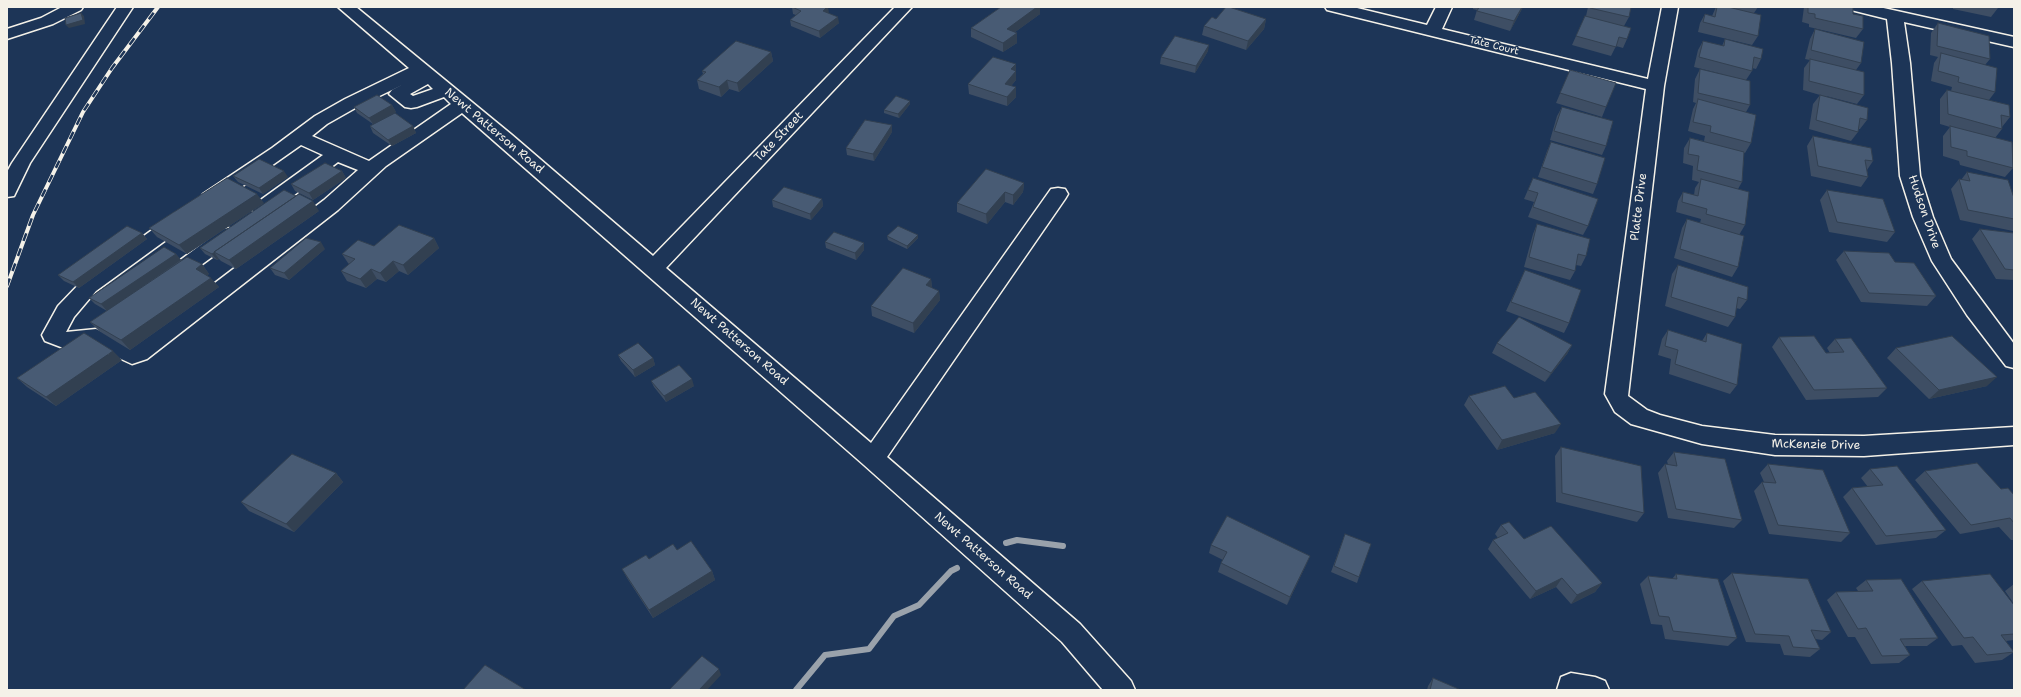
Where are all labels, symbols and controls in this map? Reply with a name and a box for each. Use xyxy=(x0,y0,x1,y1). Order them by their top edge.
street label: Tate Court xyxy=(1468,34,1520,58)
street label: Newt Patterson Road xyxy=(441,85,547,177)
street label: Tate Street xyxy=(751,109,807,165)
street label: Platte Drive xyxy=(1628,172,1650,242)
street label: Hudson Drive xyxy=(1905,173,1943,251)
street label: Newt Patterson Road xyxy=(687,295,791,389)
street label: McKenzie Drive xyxy=(1771,437,1861,453)
street label: Newt Patterson Road xyxy=(931,509,1035,603)

